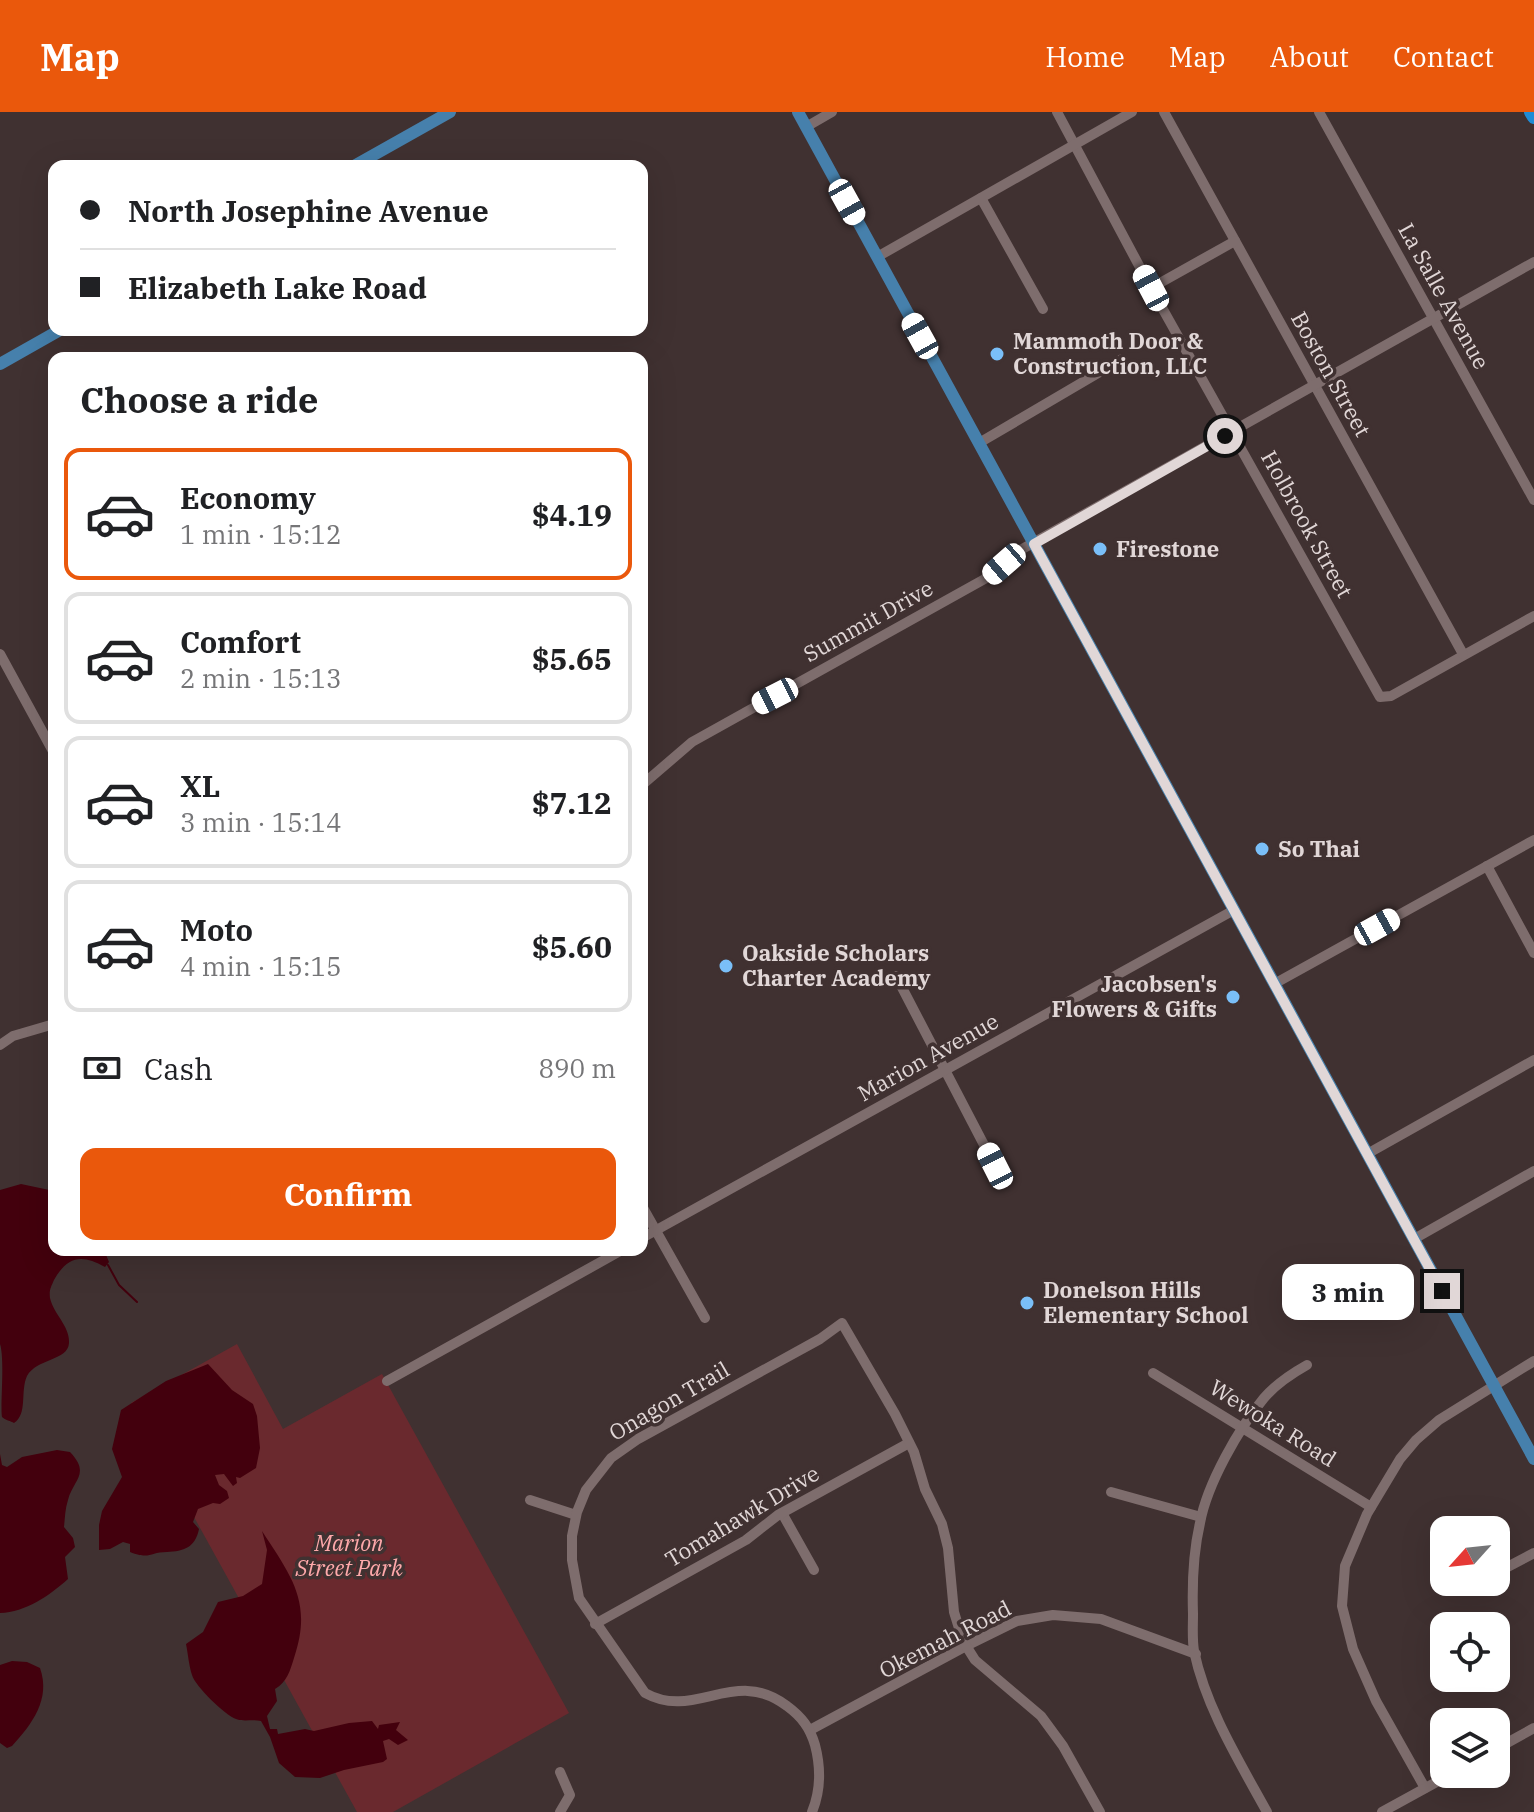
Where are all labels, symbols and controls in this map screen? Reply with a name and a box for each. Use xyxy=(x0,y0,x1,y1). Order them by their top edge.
text: Map xyxy=(40,32,120,81)
text: Home xyxy=(1045,38,1125,75)
text: Map xyxy=(1169,38,1226,75)
text: About xyxy=(1270,38,1349,75)
text: Contact xyxy=(1393,38,1494,75)
car xyxy=(825,175,869,229)
text: North Josephine Avenue xyxy=(128,191,489,230)
street label: La Salle Avenue xyxy=(1392,218,1497,374)
car xyxy=(1129,261,1173,315)
text: Elizabeth Lake Road xyxy=(128,268,427,307)
street label: Boston Street xyxy=(1285,306,1378,442)
car xyxy=(898,309,942,363)
place label: Mammoth Door & Construction, LLC xyxy=(1013,326,1207,380)
marker: Mammoth Door & Construction, LLC xyxy=(988,345,1006,363)
text: Choose a ride xyxy=(80,376,319,423)
route start xyxy=(1207,418,1243,454)
street label: Holbrook Street xyxy=(1255,445,1360,603)
icon: car xyxy=(84,478,156,550)
text: Economy xyxy=(180,478,316,517)
text: $4.19 xyxy=(532,495,612,534)
text: 1 min · 15:12 xyxy=(180,517,342,551)
place label: Firestone xyxy=(1116,534,1219,563)
car xyxy=(978,539,1030,589)
marker: Firestone xyxy=(1091,540,1109,558)
street label: Summit Drive xyxy=(798,573,938,668)
icon: car xyxy=(84,622,156,694)
text: Comfort xyxy=(180,622,301,661)
text: $5.65 xyxy=(532,639,612,678)
text: 2 min · 15:13 xyxy=(180,661,342,695)
car xyxy=(748,674,802,718)
icon: car xyxy=(84,766,156,838)
text: XL xyxy=(180,766,220,805)
text: $7.12 xyxy=(532,783,612,822)
text: 3 min · 15:14 xyxy=(180,805,342,839)
place label: So Thai xyxy=(1278,834,1360,863)
marker: So Thai xyxy=(1253,840,1271,858)
car xyxy=(1350,905,1404,949)
icon: car xyxy=(84,910,156,982)
text: Moto xyxy=(180,910,253,949)
text: $5.60 xyxy=(532,927,612,966)
place label: Oakside Scholars Charter Academy xyxy=(742,938,931,992)
text: 4 min · 15:15 xyxy=(180,949,342,983)
marker: Oakside Scholars Charter Academy xyxy=(717,957,735,975)
place label: Jacobsen's Flowers & Gifts xyxy=(1051,969,1217,1023)
marker: Jacobsen's Flowers & Gifts xyxy=(1224,988,1242,1006)
street label: Marion Avenue xyxy=(852,1006,1003,1107)
icon: cash xyxy=(80,1046,124,1090)
text: Cash xyxy=(144,1049,213,1088)
text: 890 m xyxy=(538,1051,616,1085)
car xyxy=(973,1139,1017,1193)
button: Confirm xyxy=(80,1148,616,1240)
callout: 3 min xyxy=(1282,1263,1414,1319)
route end xyxy=(1424,1273,1460,1309)
place label: Donelson Hills Elementary School xyxy=(1043,1275,1248,1329)
text: 3 min xyxy=(1312,1275,1384,1309)
marker: Donelson Hills Elementary School xyxy=(1018,1294,1036,1312)
street label: Onagon Trail xyxy=(603,1354,734,1447)
street label: Wewoka Road xyxy=(1205,1372,1342,1473)
street label: Tomahawk Drive xyxy=(659,1458,824,1573)
north arrow xyxy=(1430,1516,1510,1596)
map controls xyxy=(1430,1516,1510,1788)
park label: Marion Street Park xyxy=(294,1528,403,1582)
street label: Okemah Road xyxy=(874,1593,1016,1684)
button: locate xyxy=(1430,1612,1510,1692)
button: layers xyxy=(1430,1708,1510,1788)

